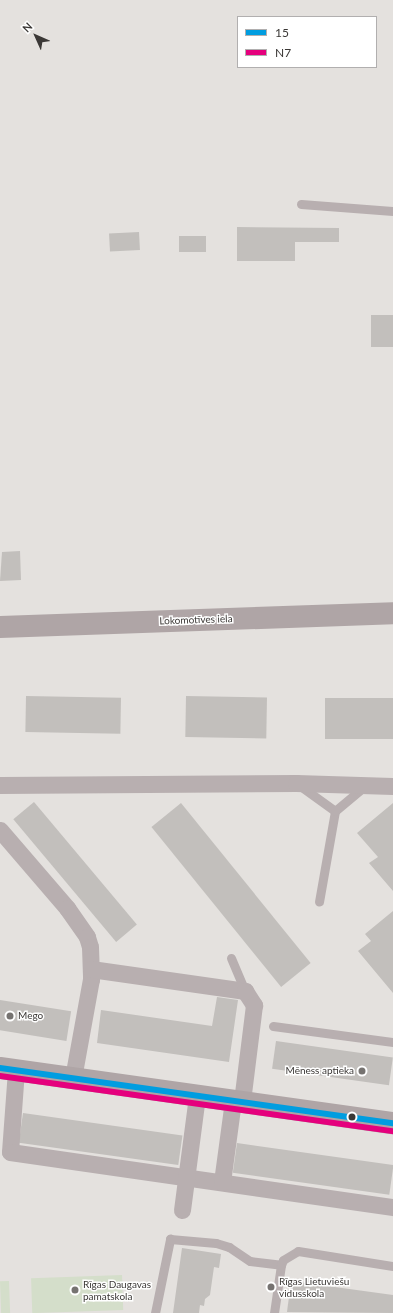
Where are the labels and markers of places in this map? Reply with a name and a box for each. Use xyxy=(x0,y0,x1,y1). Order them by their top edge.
place label: Mego xyxy=(18,1010,43,1022)
marker: Mego xyxy=(5,1011,15,1021)
place label: Mēness aptieka xyxy=(286,1065,354,1077)
marker: Mēness aptieka xyxy=(357,1066,367,1076)
unlabelled marker xyxy=(347,1112,357,1122)
place label: Rīgas Lietuviešu vidusskola xyxy=(279,1275,349,1298)
place label: Rīgas Daugavas pamatskola xyxy=(83,1278,151,1302)
marker: Rīgas Lietuviešu vidusskola xyxy=(266,1282,276,1292)
marker: Rīgas Daugavas pamatskola xyxy=(70,1285,80,1295)

